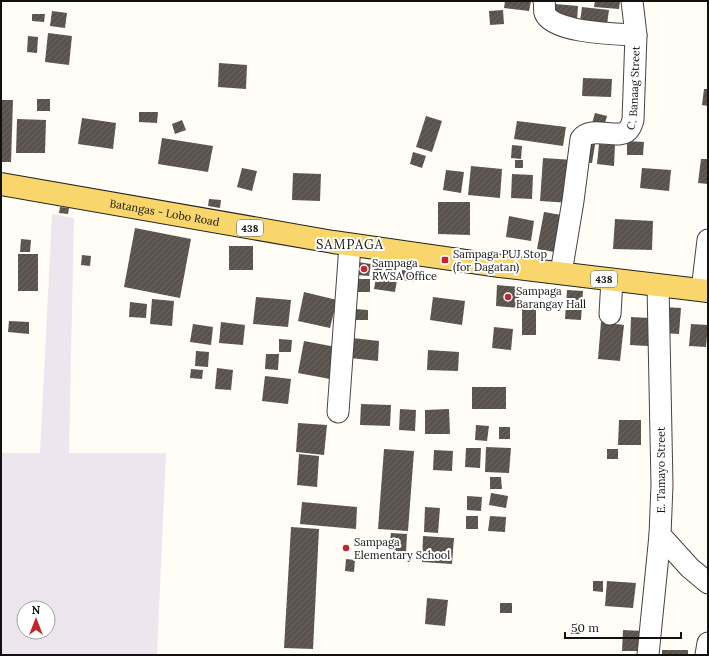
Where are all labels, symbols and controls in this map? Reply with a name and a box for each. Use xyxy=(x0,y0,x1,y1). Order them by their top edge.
street label: C. Banaag Street xyxy=(623,45,643,132)
street label: Batangas - Lobo Road xyxy=(109,196,221,229)
road number: 438 xyxy=(237,220,263,236)
district label: SAMPAGA xyxy=(316,236,384,253)
place label: Sampaga PUJ Stop (for Dagatan) xyxy=(453,247,547,275)
marker: Sampaga PUJ Stop (for Dagatan) xyxy=(440,255,450,265)
place label: Sampaga RWSA Office xyxy=(372,256,437,283)
marker: Sampaga RWSA Office xyxy=(359,264,369,274)
road number: 438 xyxy=(591,271,617,287)
place label: Sampaga Barangay Hall xyxy=(516,284,586,311)
marker: Sampaga Barangay Hall xyxy=(503,292,513,302)
street label: E. Tamayo Street xyxy=(654,426,668,513)
place label: Sampaga Elementary School xyxy=(354,535,450,562)
marker: Sampaga Elementary School xyxy=(341,543,351,553)
north arrow xyxy=(16,600,56,640)
text: N xyxy=(32,603,41,617)
scale bar xyxy=(565,614,681,640)
text: 50 m xyxy=(571,620,599,635)

